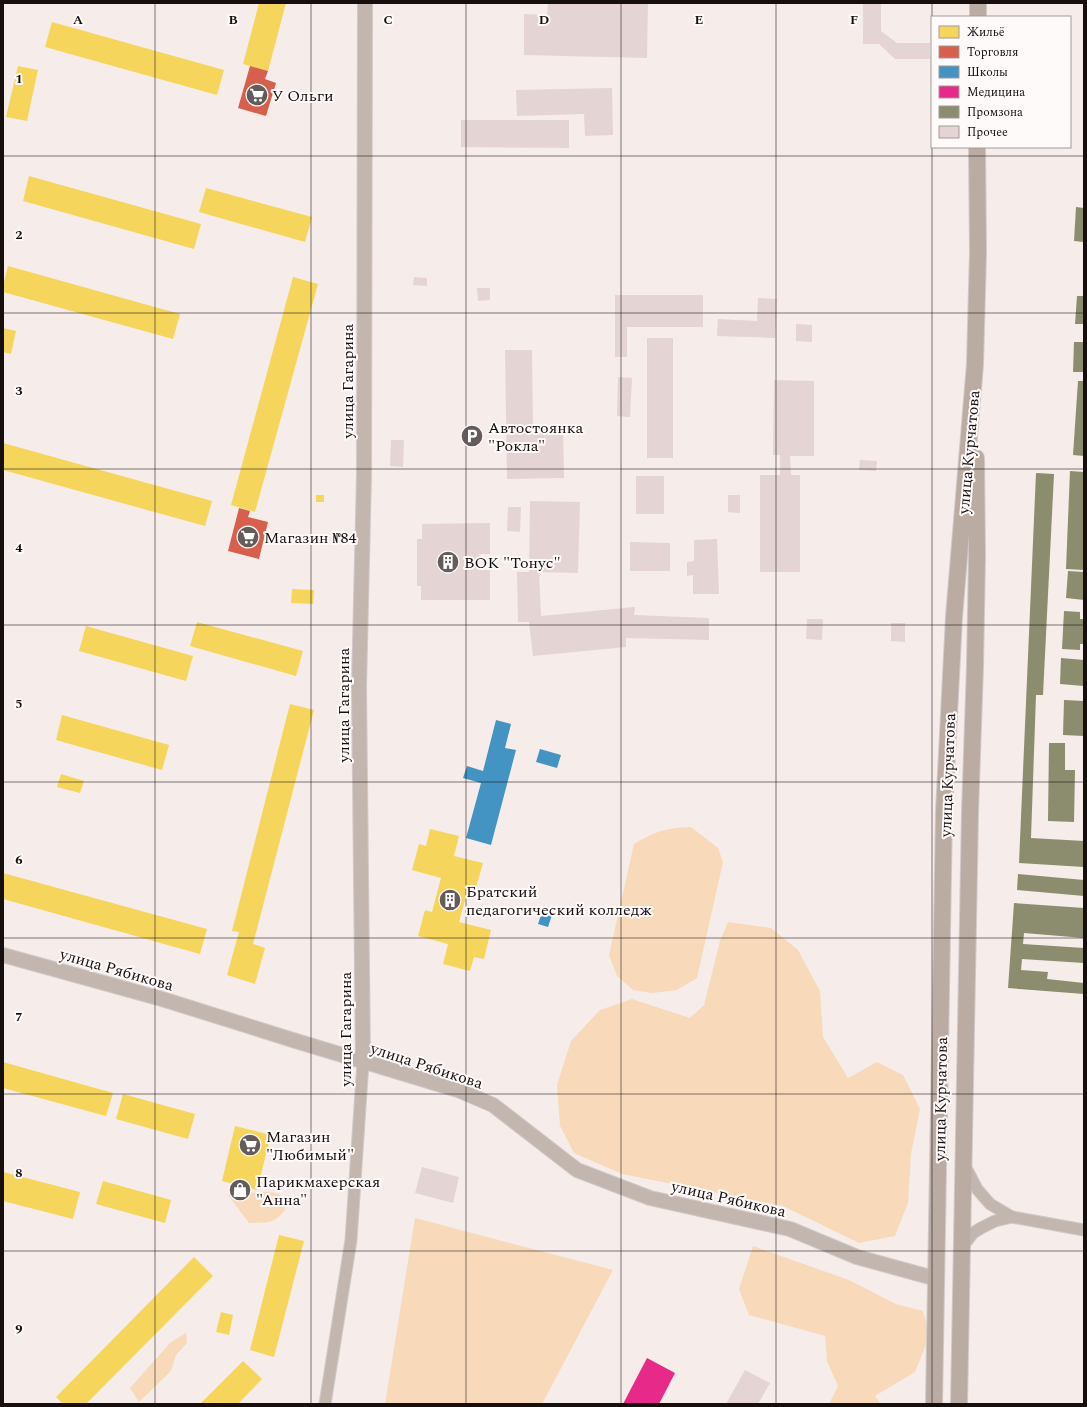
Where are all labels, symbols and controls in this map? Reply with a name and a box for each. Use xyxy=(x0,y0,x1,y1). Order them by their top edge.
text: A xyxy=(73,10,83,30)
text: B xyxy=(228,10,238,30)
text: C xyxy=(383,10,393,30)
text: D xyxy=(539,10,549,30)
text: E xyxy=(695,10,704,30)
text: F xyxy=(850,10,858,30)
legend xyxy=(931,16,1071,148)
text: Жильё xyxy=(967,23,1005,42)
text: Торговля xyxy=(967,43,1018,62)
text: Школы xyxy=(967,63,1008,82)
text: 1 xyxy=(15,69,23,89)
supermarket icon: У Ольги xyxy=(244,82,270,108)
text: Медицина xyxy=(967,83,1025,102)
place label: У Ольги xyxy=(272,84,334,108)
text: Промзона xyxy=(967,103,1023,122)
text: Прочее xyxy=(967,123,1008,142)
text: 2 xyxy=(15,225,23,245)
street label: улица Гагарина xyxy=(336,323,360,439)
text: 3 xyxy=(15,381,23,401)
street label: улица Курчатова xyxy=(952,389,986,516)
place label: Автостоянка "Рокла" xyxy=(488,416,583,458)
parking icon: Автостоянка "Рокла" xyxy=(459,423,485,449)
supermarket icon: Магазин №84 xyxy=(235,524,261,550)
place label: Магазин №84 xyxy=(264,526,356,550)
text: 4 xyxy=(15,538,23,558)
building icon: ВОК "Тонус" xyxy=(435,549,461,575)
place label: ВОК "Тонус" xyxy=(464,551,561,575)
street label: улица Гагарина xyxy=(332,647,356,763)
text: 5 xyxy=(15,694,23,714)
street label: улица Курчатова xyxy=(934,712,962,839)
text: 6 xyxy=(15,850,23,870)
place label: Братский педагогический колледж xyxy=(466,880,652,922)
building icon: Братский педагогический колледж xyxy=(437,887,463,913)
street label: улица Рябикова xyxy=(56,942,177,998)
street label: улица Гагарина xyxy=(334,971,358,1087)
text: 7 xyxy=(15,1007,23,1027)
street label: улица Рябикова xyxy=(366,1036,486,1096)
street label: улица Курчатова xyxy=(928,1037,954,1162)
place label: Магазин "Любимый" xyxy=(266,1125,354,1167)
supermarket icon: Магазин "Любимый" xyxy=(237,1132,263,1158)
text: 8 xyxy=(15,1163,23,1183)
place label: Парикмахерская "Анна" xyxy=(256,1170,380,1212)
street label: улица Рябикова xyxy=(668,1174,789,1224)
shop icon: Парикмахерская "Анна" xyxy=(227,1177,253,1203)
text: 9 xyxy=(15,1319,23,1339)

